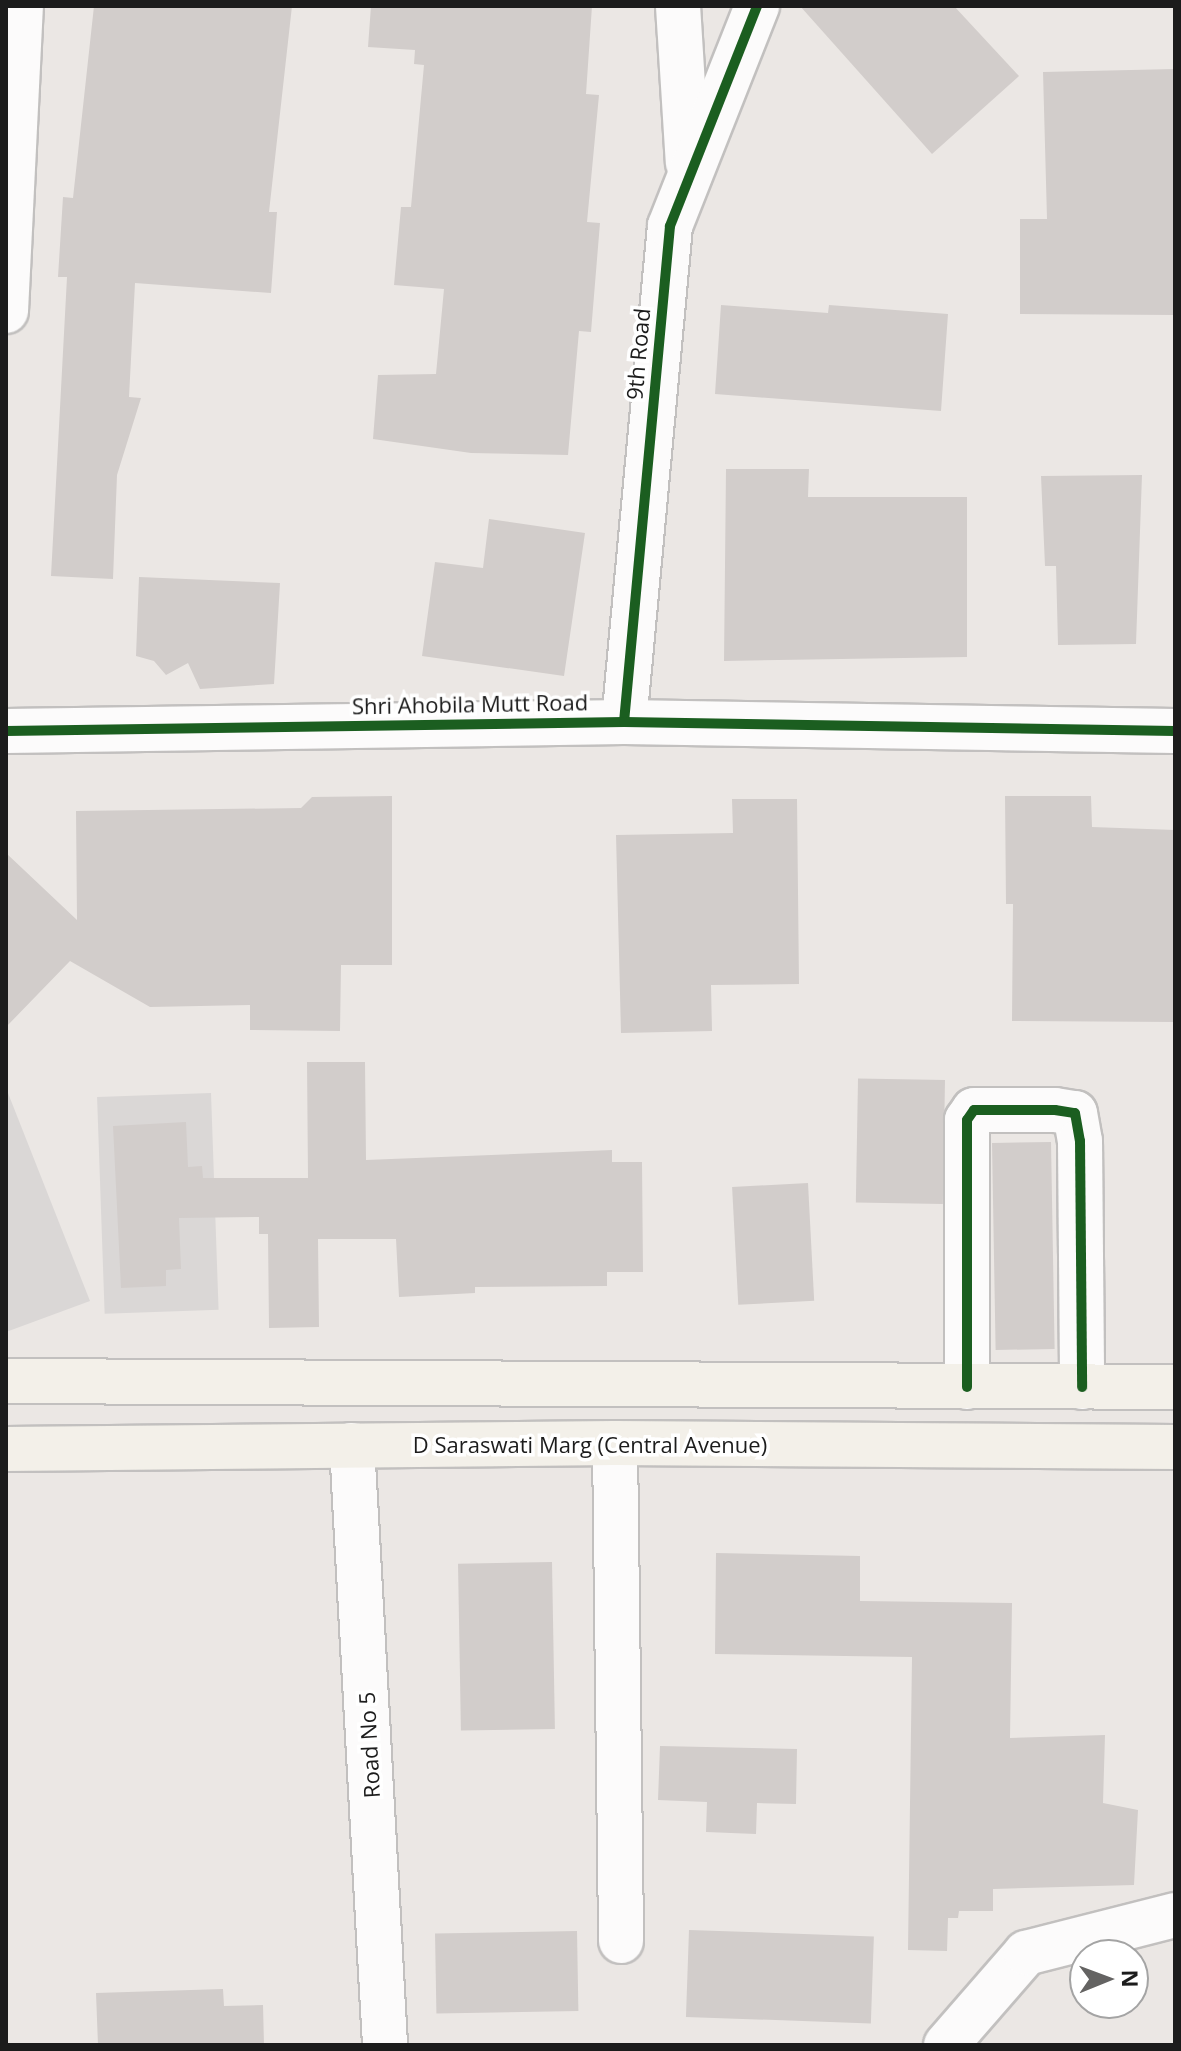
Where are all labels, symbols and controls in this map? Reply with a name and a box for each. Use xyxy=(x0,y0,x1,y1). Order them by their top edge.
street label: 9th Road xyxy=(621,307,655,401)
street label: Shri Ahobila Mutt Road xyxy=(352,689,588,719)
street label: D Saraswati Marg (Central Avenue) xyxy=(413,1432,767,1458)
street label: Road No 5 xyxy=(353,1691,385,1799)
north arrow xyxy=(1069,1939,1149,2019)
text: N xyxy=(1116,1969,1146,1988)

